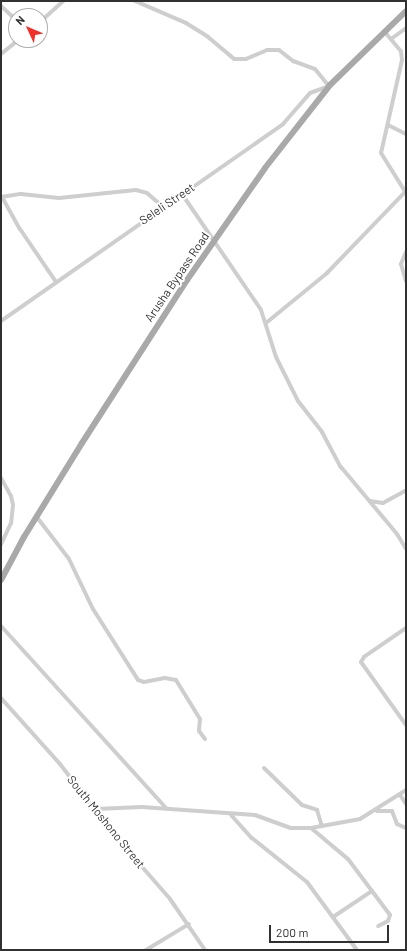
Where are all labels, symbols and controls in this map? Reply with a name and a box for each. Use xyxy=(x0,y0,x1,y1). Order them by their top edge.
north arrow xyxy=(8,8,48,48)
text: N xyxy=(13,13,27,27)
street label: Seleli Street xyxy=(137,180,197,228)
street label: Arusha Bypass Road xyxy=(142,229,212,325)
street label: South Moshono Street xyxy=(64,773,148,871)
scale bar xyxy=(271,917,391,943)
text: 200 m xyxy=(276,925,308,939)

